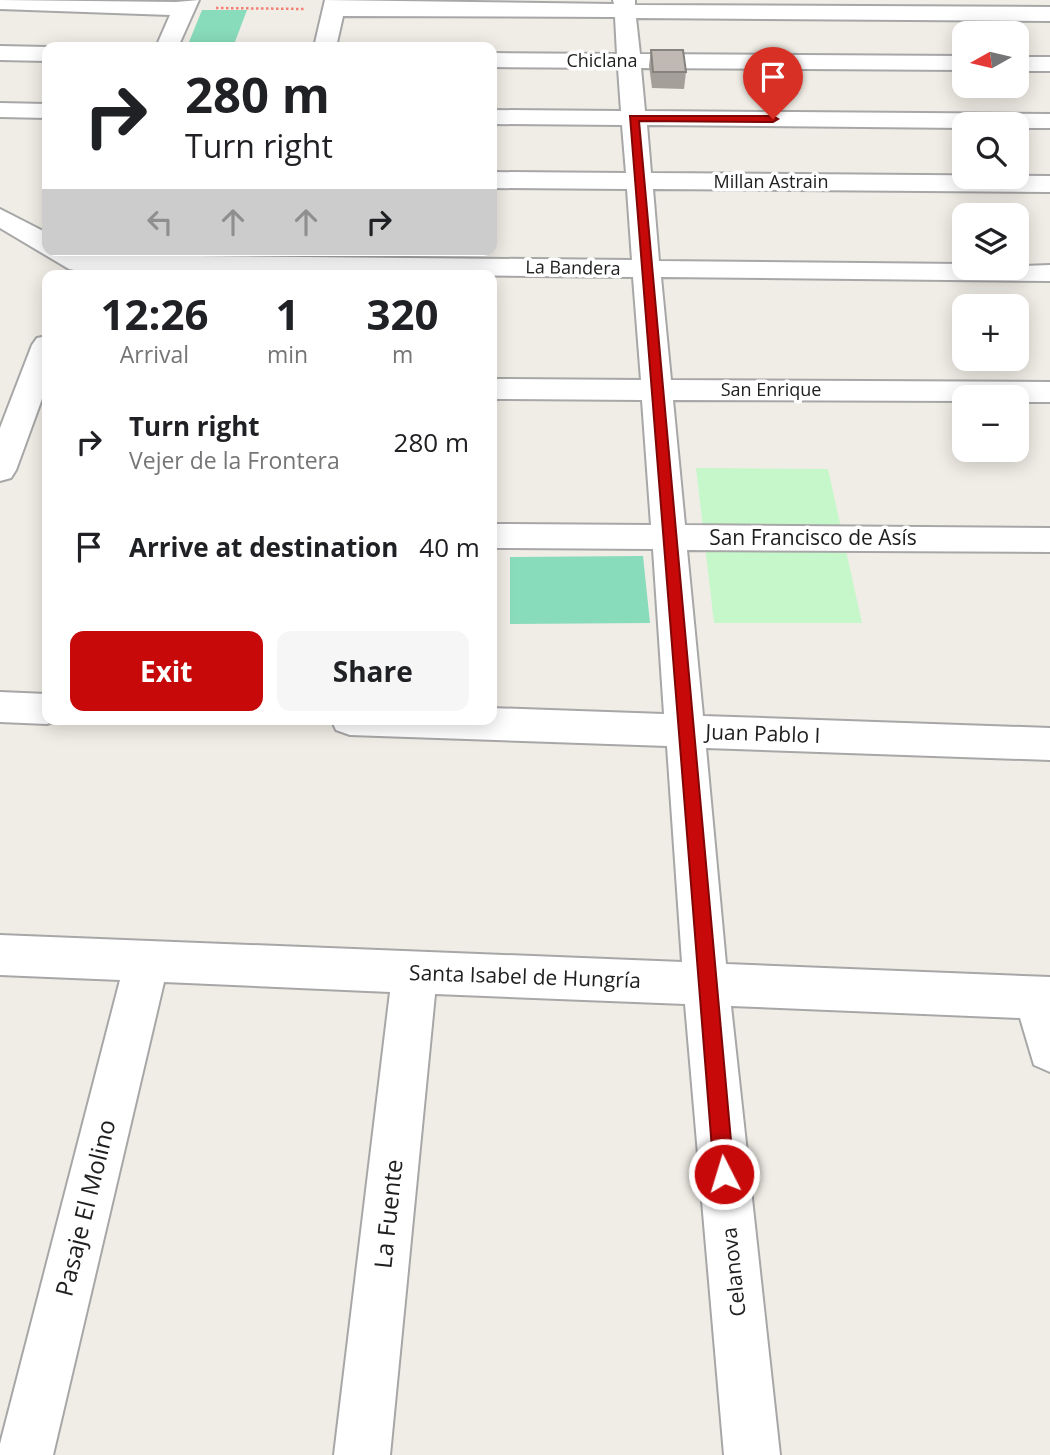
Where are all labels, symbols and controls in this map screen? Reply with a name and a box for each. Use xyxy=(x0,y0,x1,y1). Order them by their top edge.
north arrow xyxy=(952,21,1029,98)
map controls xyxy=(952,21,1029,462)
pin xyxy=(743,47,803,119)
street label: Chiclana xyxy=(566,48,638,72)
icon: arrive xyxy=(754,58,792,96)
text: 280 m xyxy=(185,61,330,127)
icon: right xyxy=(70,70,161,161)
button: search xyxy=(952,112,1029,189)
text: Turn right xyxy=(185,124,333,167)
street label: Millan Astrain xyxy=(714,169,828,193)
icon: left xyxy=(141,203,179,241)
icon: ahead xyxy=(214,203,252,241)
icon: ahead xyxy=(287,203,325,241)
icon: right xyxy=(360,203,398,241)
button: layers xyxy=(952,203,1029,280)
street label: La Bandera xyxy=(525,254,621,280)
text: 12:26 xyxy=(100,285,208,342)
text: 1 xyxy=(275,285,300,342)
text: 320 xyxy=(367,285,439,342)
button: + xyxy=(952,294,1029,371)
text: Arrival xyxy=(120,338,189,370)
text: min xyxy=(267,338,308,370)
text: m xyxy=(392,338,413,370)
street label: San Enrique xyxy=(721,377,821,401)
button: − xyxy=(952,385,1029,462)
text: Turn right xyxy=(129,408,260,444)
icon: right xyxy=(70,423,108,461)
text: 280 m xyxy=(394,424,469,460)
text: Vejer de la Frontera xyxy=(129,444,340,476)
street label: San Francisco de Asís xyxy=(709,523,917,551)
icon: arrive xyxy=(70,528,108,566)
text: Arrive at destination xyxy=(129,529,398,565)
text: 40 m xyxy=(419,529,480,565)
button: Exit xyxy=(70,631,263,711)
button: Share xyxy=(277,631,469,711)
street label: Juan Pablo I xyxy=(703,717,821,749)
street label: Santa Isabel de Hungría xyxy=(409,958,641,994)
street label: Pasaje El Molino xyxy=(47,1116,122,1300)
position arrow xyxy=(687,1137,761,1211)
street label: La Fuente xyxy=(365,1158,410,1270)
street label: Celanova xyxy=(714,1226,752,1318)

